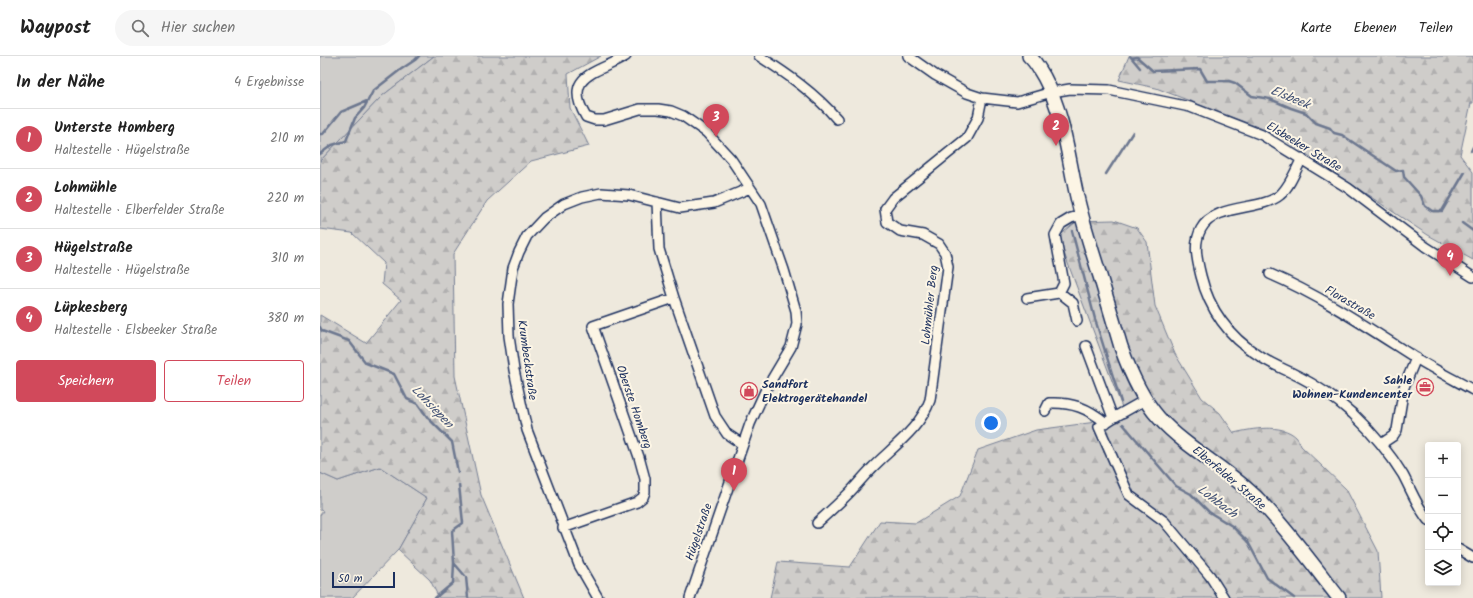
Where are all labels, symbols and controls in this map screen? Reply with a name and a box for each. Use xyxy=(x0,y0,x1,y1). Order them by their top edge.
search box xyxy=(115,10,395,46)
text: Waypost xyxy=(20,13,91,43)
text: Hier suchen xyxy=(161,16,235,40)
icon: search xyxy=(129,17,151,39)
text: Karte xyxy=(1300,17,1332,39)
text: Ebenen xyxy=(1354,17,1397,39)
text: Teilen xyxy=(1419,17,1453,39)
text: In der Nähe xyxy=(16,69,105,96)
text: 4 Ergebnisse xyxy=(234,72,304,93)
water label: Elsbeek xyxy=(1267,81,1315,116)
pin: 3 xyxy=(703,104,729,137)
pin: 2 xyxy=(1043,113,1069,146)
text: Unterste Homberg xyxy=(54,116,175,140)
street label: Elsbeeker Straße xyxy=(1263,117,1346,177)
text: 1 xyxy=(27,128,31,149)
text: 210 m xyxy=(270,128,304,149)
text: Haltestelle · Hügelstraße xyxy=(54,140,190,161)
text: Lohmühle xyxy=(54,176,117,200)
text: 2 xyxy=(25,188,33,209)
text: 220 m xyxy=(267,188,304,209)
text: Haltestelle · Elberfelder Straße xyxy=(54,200,224,221)
text: Hügelstraße xyxy=(54,236,133,260)
pin: 4 xyxy=(1437,243,1463,276)
text: 3 xyxy=(25,248,33,269)
text: 310 m xyxy=(270,248,304,269)
text: Haltestelle · Hügelstraße xyxy=(54,260,190,281)
street label: Lohmühler Berg xyxy=(916,264,944,346)
street label: Florastraße xyxy=(1321,281,1380,326)
text: Lüpkesberg xyxy=(54,296,128,320)
text: 4 xyxy=(25,308,33,329)
text: 380 m xyxy=(267,308,304,329)
street label: Krumbeckstraße xyxy=(512,319,542,402)
text: Haltestelle · Elsbeeker Straße xyxy=(54,320,217,341)
button: Speichern xyxy=(16,360,156,402)
button: Teilen xyxy=(164,360,304,402)
street label: Oberste Homberg xyxy=(611,363,657,452)
place label: Sahle Wohnen-Kundencenter xyxy=(1292,371,1413,404)
place label: Sandfort Elektrogerätehandel xyxy=(762,375,868,408)
office icon: Sahle Wohnen-Kundencenter xyxy=(1415,377,1435,397)
water label: Lohsiepen xyxy=(406,380,459,434)
shop icon: Sandfort Elektrogerätehandel xyxy=(739,381,759,401)
your location xyxy=(981,413,1001,433)
street label: Elberfelder Straße xyxy=(1188,441,1271,515)
map controls xyxy=(1425,442,1461,586)
button: + xyxy=(1425,442,1461,478)
pin: 1 xyxy=(721,458,747,491)
button: − xyxy=(1425,478,1461,514)
water label: Lohbach xyxy=(1192,480,1242,525)
street label: Hügelstraße xyxy=(680,500,718,563)
button: locate xyxy=(1425,514,1461,550)
button: layers xyxy=(1425,550,1461,586)
scale bar xyxy=(332,570,395,589)
text: 50 m xyxy=(338,570,363,588)

